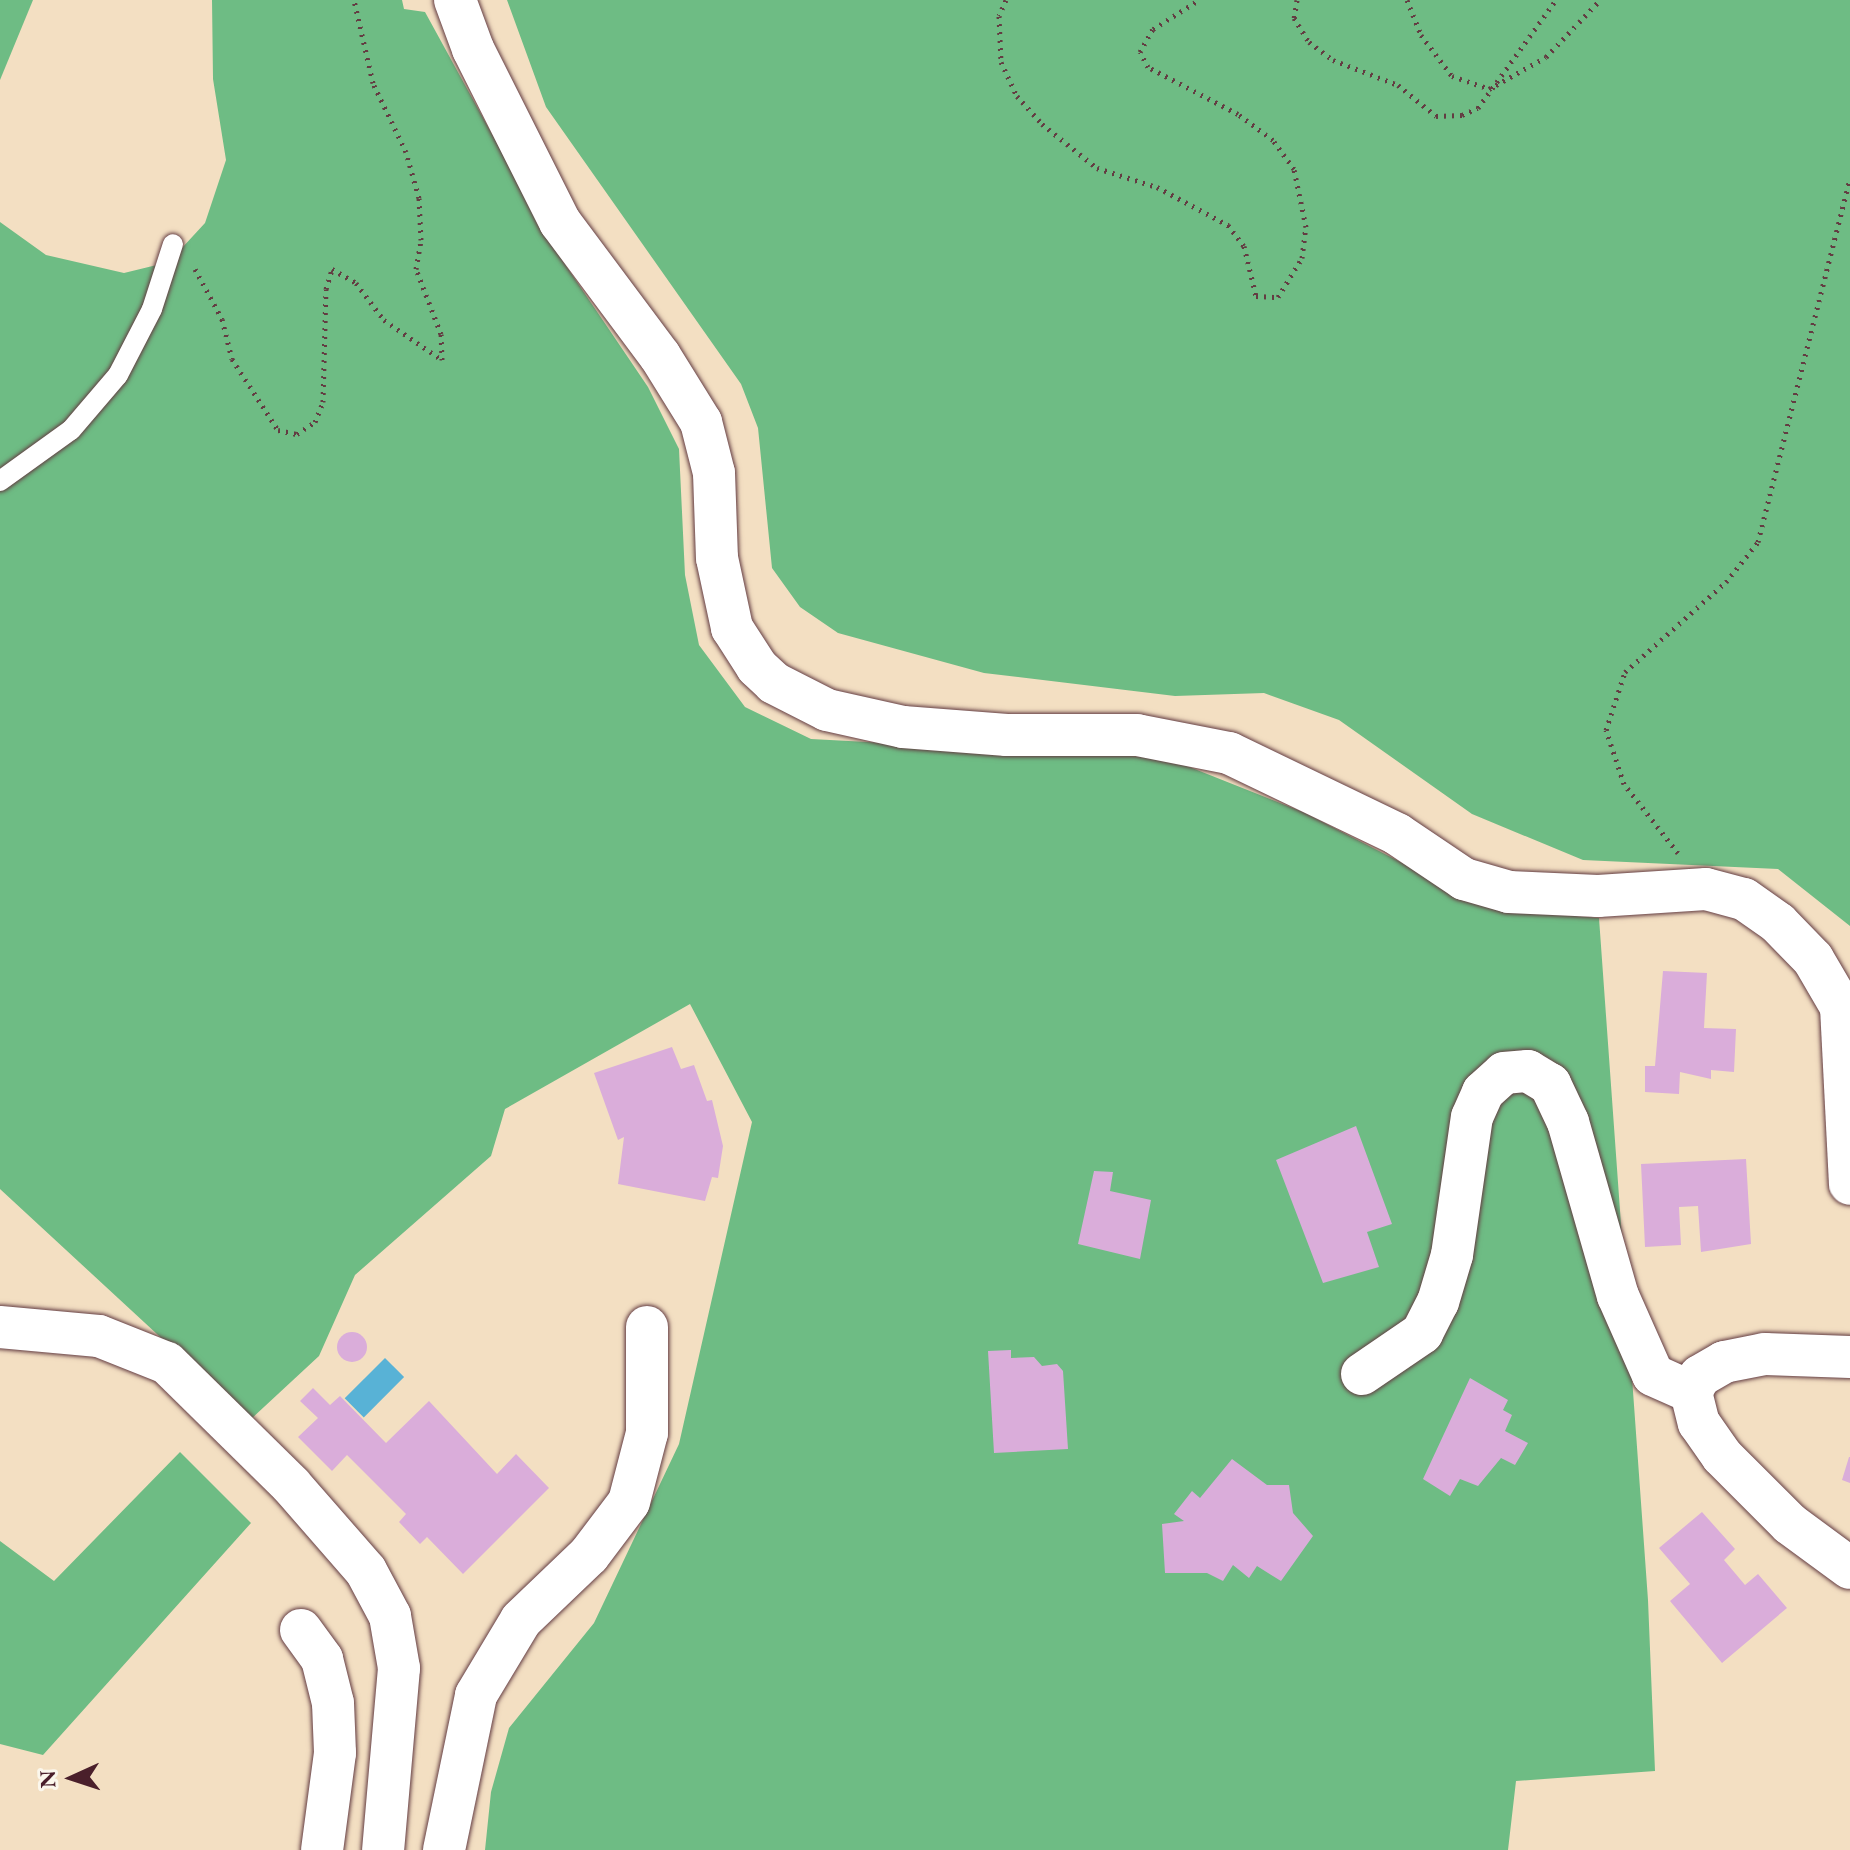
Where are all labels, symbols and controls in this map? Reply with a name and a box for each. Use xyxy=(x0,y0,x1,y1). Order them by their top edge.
north arrow xyxy=(32,1738,112,1818)
text: N xyxy=(33,1770,62,1789)

